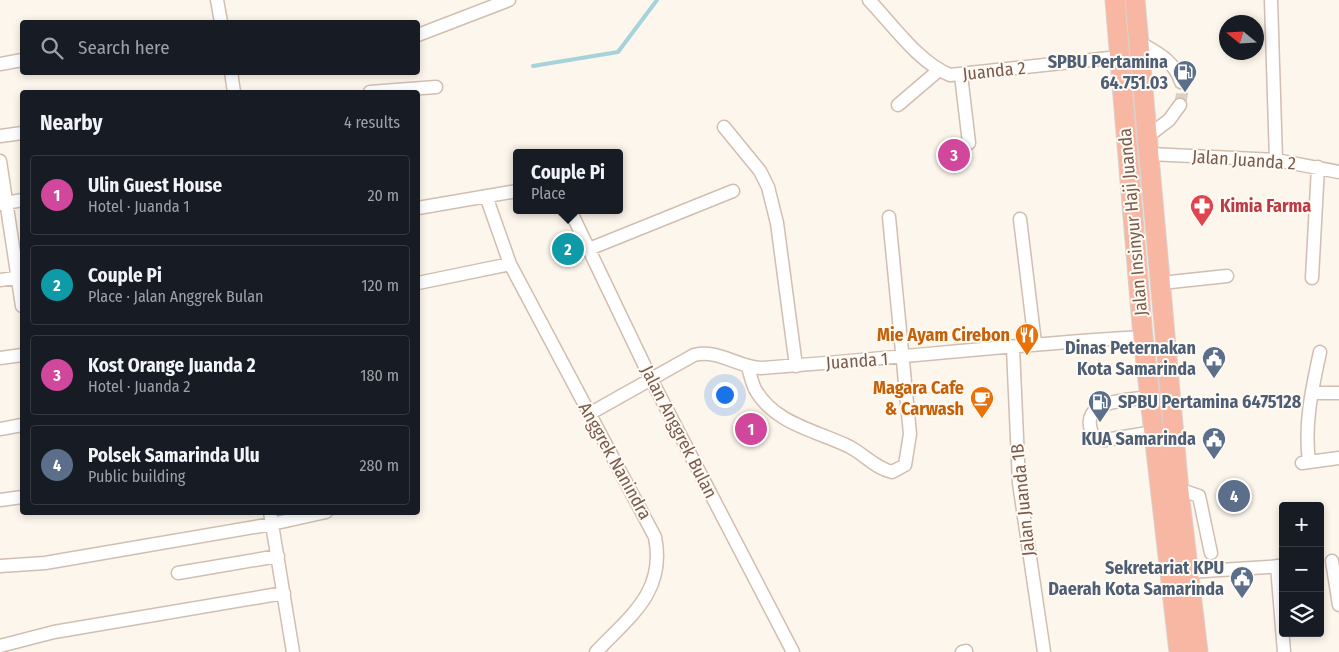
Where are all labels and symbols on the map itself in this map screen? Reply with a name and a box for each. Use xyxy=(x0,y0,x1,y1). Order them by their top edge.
north arrow xyxy=(1219,15,1264,60)
place label: SPBU Pertamina 64.751.03 xyxy=(1048,51,1168,94)
street label: Juanda 2 xyxy=(961,57,1027,85)
fuel station icon: SPBU Pertamina 64.751.03 xyxy=(1172,59,1198,93)
street label: Jalan Insinyur Haji Juanda xyxy=(1114,127,1152,317)
pin: 3 xyxy=(938,136,970,174)
street label: Jalan Juanda 2 xyxy=(1191,145,1297,175)
pharmacy icon: Kimia Farma xyxy=(1189,193,1215,227)
place label: Kimia Farma xyxy=(1220,195,1311,217)
pin: 2 xyxy=(552,230,584,268)
restaurant icon: Mie Ayam Cirebon xyxy=(1014,322,1040,356)
place label: Mie Ayam Cirebon xyxy=(877,324,1010,346)
place label: Dinas Peternakan Kota Samarinda xyxy=(1065,337,1196,380)
public building icon: Dinas Peternakan Kota Samarinda xyxy=(1201,345,1227,379)
street label: Juanda 1 xyxy=(825,348,889,374)
street label: Jalan Anggrek Bulan xyxy=(636,362,722,502)
place label: Magara Cafe & Carwash xyxy=(873,377,964,420)
your location xyxy=(712,382,738,408)
cafe icon: Magara Cafe & Carwash xyxy=(969,385,995,419)
fuel station icon: SPBU Pertamina 6475128 xyxy=(1087,389,1113,423)
place label: SPBU Pertamina 6475128 xyxy=(1118,391,1302,413)
street label: Anggrek Nanindra xyxy=(574,399,656,524)
pin: 1 xyxy=(735,410,767,448)
public building icon: KUA Samarinda xyxy=(1201,426,1227,460)
place label: KUA Samarinda xyxy=(1081,428,1196,450)
street label: Jalan Juanda 1B xyxy=(1006,443,1040,557)
pin: 4 xyxy=(1218,477,1250,515)
place label: Sekretariat KPU Daerah Kota Samarinda xyxy=(1048,557,1224,600)
public building icon: Sekretariat KPU Daerah Kota Samarinda xyxy=(1229,565,1255,599)

